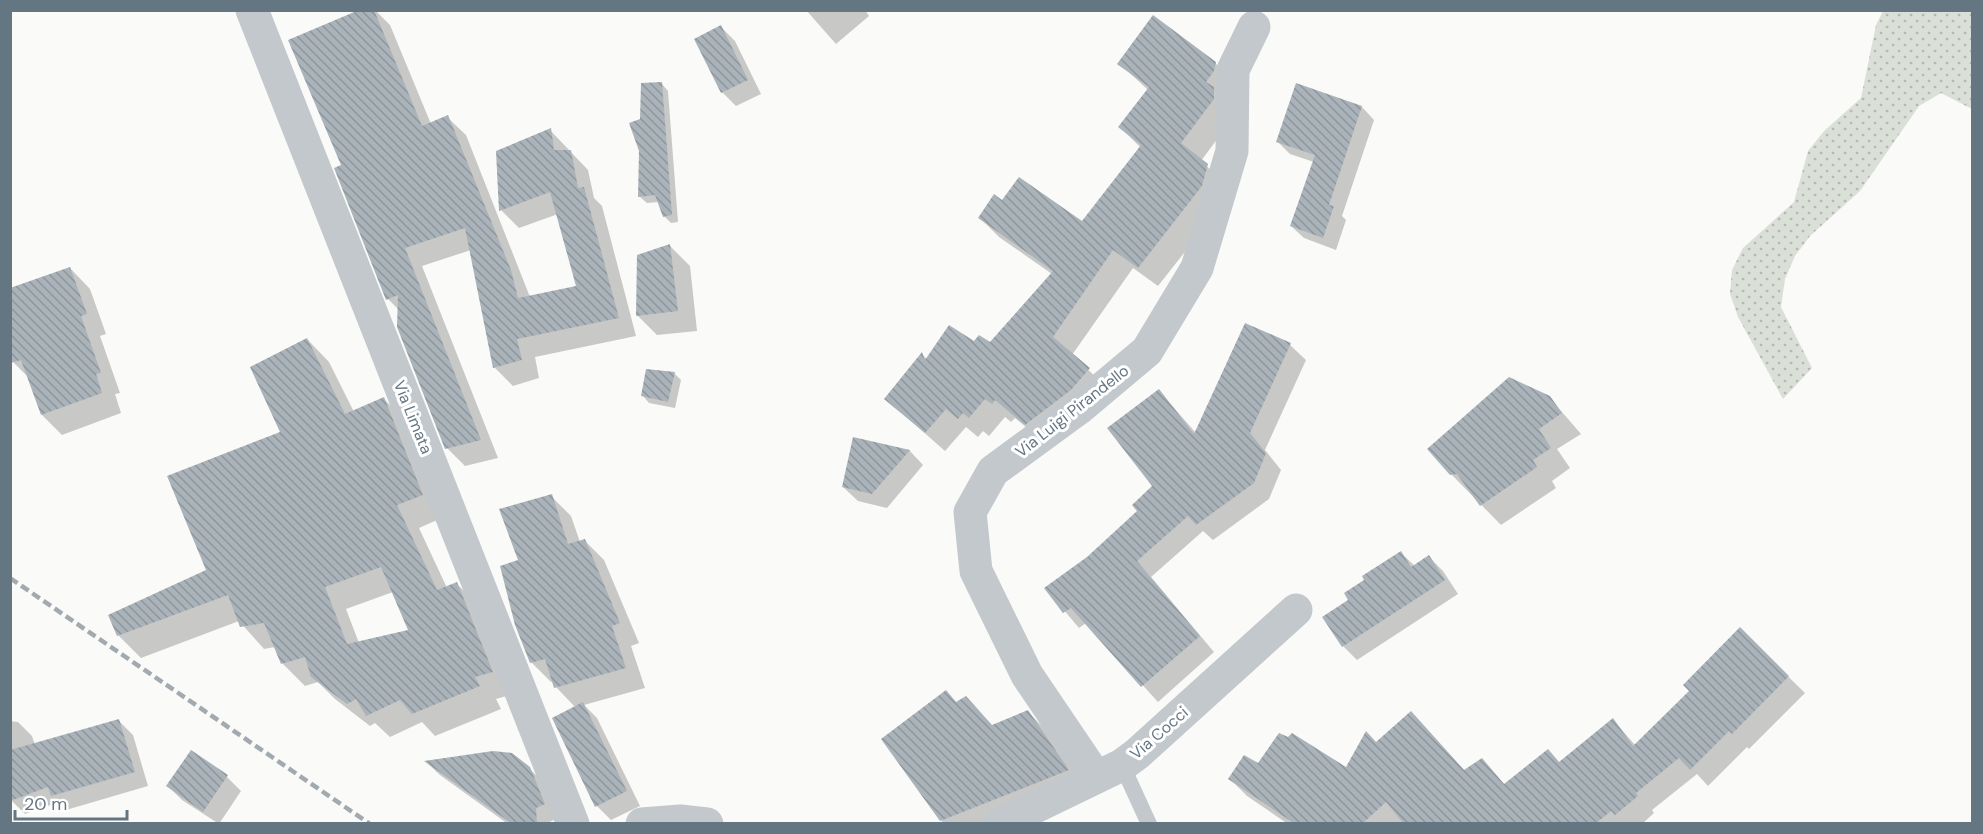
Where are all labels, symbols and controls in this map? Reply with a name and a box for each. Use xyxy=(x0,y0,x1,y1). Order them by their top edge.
street label: Via Luigi Pirandello xyxy=(1011,360,1133,462)
street label: Via Limata xyxy=(389,377,437,457)
street label: Via Cocci xyxy=(1125,702,1193,764)
scale bar xyxy=(15,783,128,821)
text: 20 m xyxy=(24,792,67,816)

